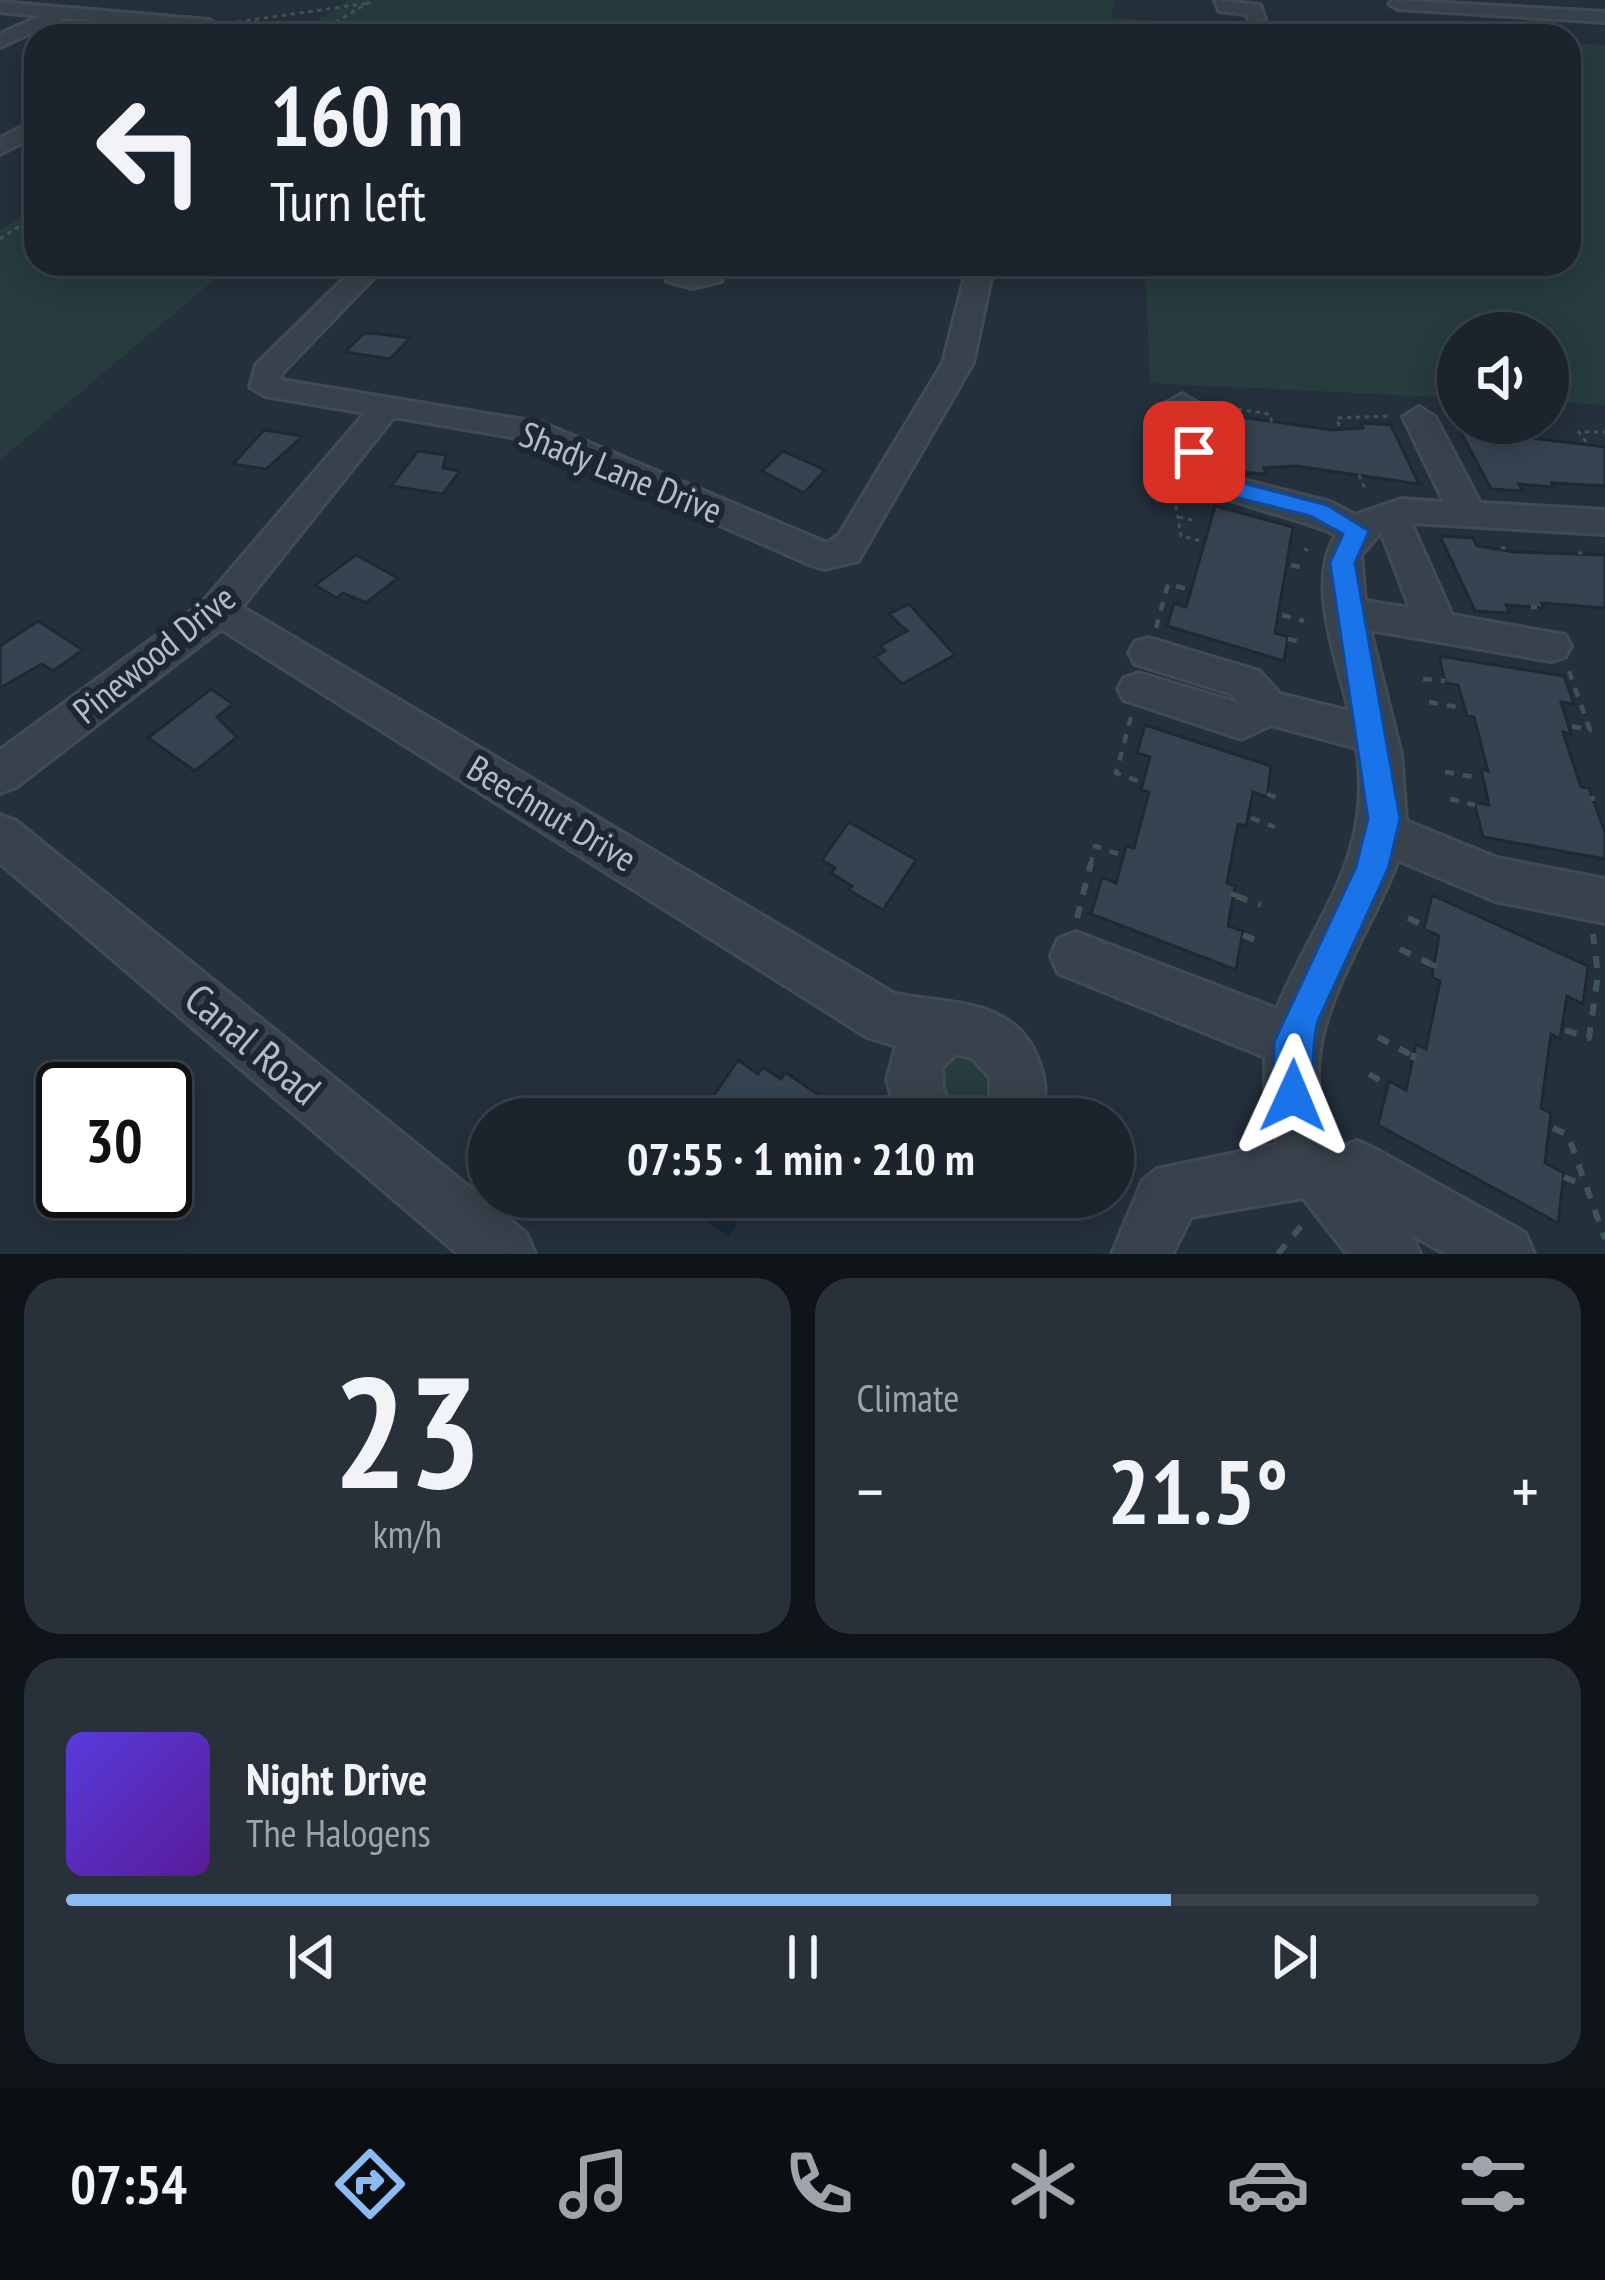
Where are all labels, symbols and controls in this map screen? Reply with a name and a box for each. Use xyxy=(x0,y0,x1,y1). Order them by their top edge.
text: 160 m xyxy=(270,60,463,169)
icon: left xyxy=(72,72,228,228)
text: Turn left xyxy=(270,166,426,236)
map controls xyxy=(1437,312,1569,444)
button: sound xyxy=(1437,312,1569,444)
pin xyxy=(1143,401,1245,503)
street label: Shady Lane Drive xyxy=(513,410,729,533)
icon: arrive xyxy=(1161,419,1227,485)
street label: Pinewood Drive xyxy=(63,574,244,733)
street label: Beechnut Drive xyxy=(459,744,645,881)
street label: Canal Road xyxy=(174,971,333,1116)
position arrow xyxy=(1230,1033,1356,1159)
speed limit sign: 30 xyxy=(36,1062,192,1218)
text: 07:55 · 1 min · 210 m xyxy=(627,1129,975,1187)
text: 23 xyxy=(333,1329,482,1531)
text: Climate xyxy=(857,1372,959,1423)
text: 21.5° xyxy=(1107,1432,1288,1549)
text: − xyxy=(857,1448,884,1533)
text: + xyxy=(1512,1448,1539,1533)
text: km/h xyxy=(373,1508,442,1559)
text: Night Drive xyxy=(246,1749,427,1807)
text: The Halogens xyxy=(246,1807,431,1858)
icon: previous xyxy=(279,1924,345,1990)
icon: pause xyxy=(770,1924,836,1990)
icon: next xyxy=(1261,1924,1327,1990)
icon: directions xyxy=(328,2142,412,2226)
icon: music xyxy=(552,2142,636,2226)
icon: phone xyxy=(777,2142,861,2226)
icon: climate xyxy=(1001,2142,1085,2226)
icon: car xyxy=(1226,2142,1310,2226)
icon: filters xyxy=(1451,2142,1535,2226)
text: 07:54 xyxy=(70,2149,187,2219)

